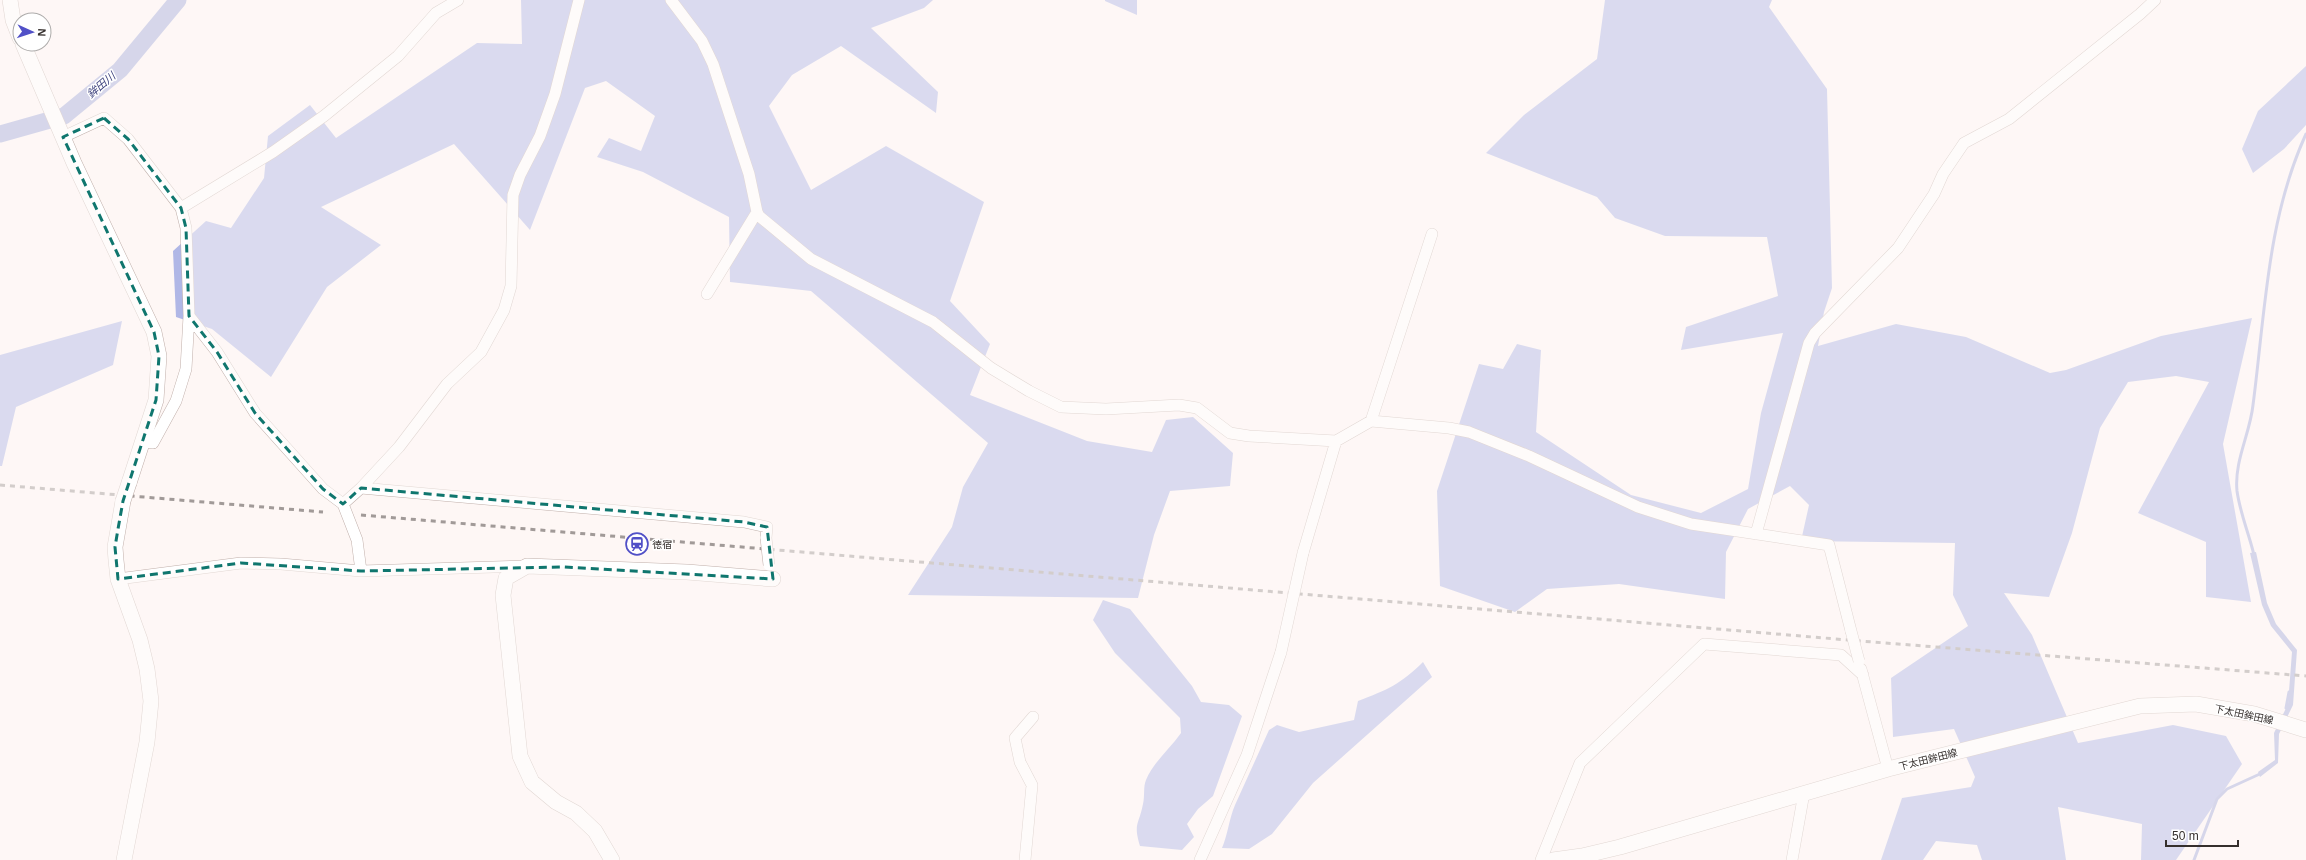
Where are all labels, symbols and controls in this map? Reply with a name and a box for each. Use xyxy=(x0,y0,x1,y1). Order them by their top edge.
north arrow xyxy=(12,12,52,52)
text: N xyxy=(36,28,48,37)
water label: 鉾田川 xyxy=(85,69,118,100)
station icon: 徳宿 xyxy=(624,531,650,557)
place label: 徳宿 xyxy=(652,539,672,550)
street label: 下太田鉾田線 xyxy=(2213,703,2274,726)
street label: 下太田鉾田線 xyxy=(1898,747,1959,772)
scale bar xyxy=(2166,822,2238,848)
text: 50 m xyxy=(2172,829,2199,843)

